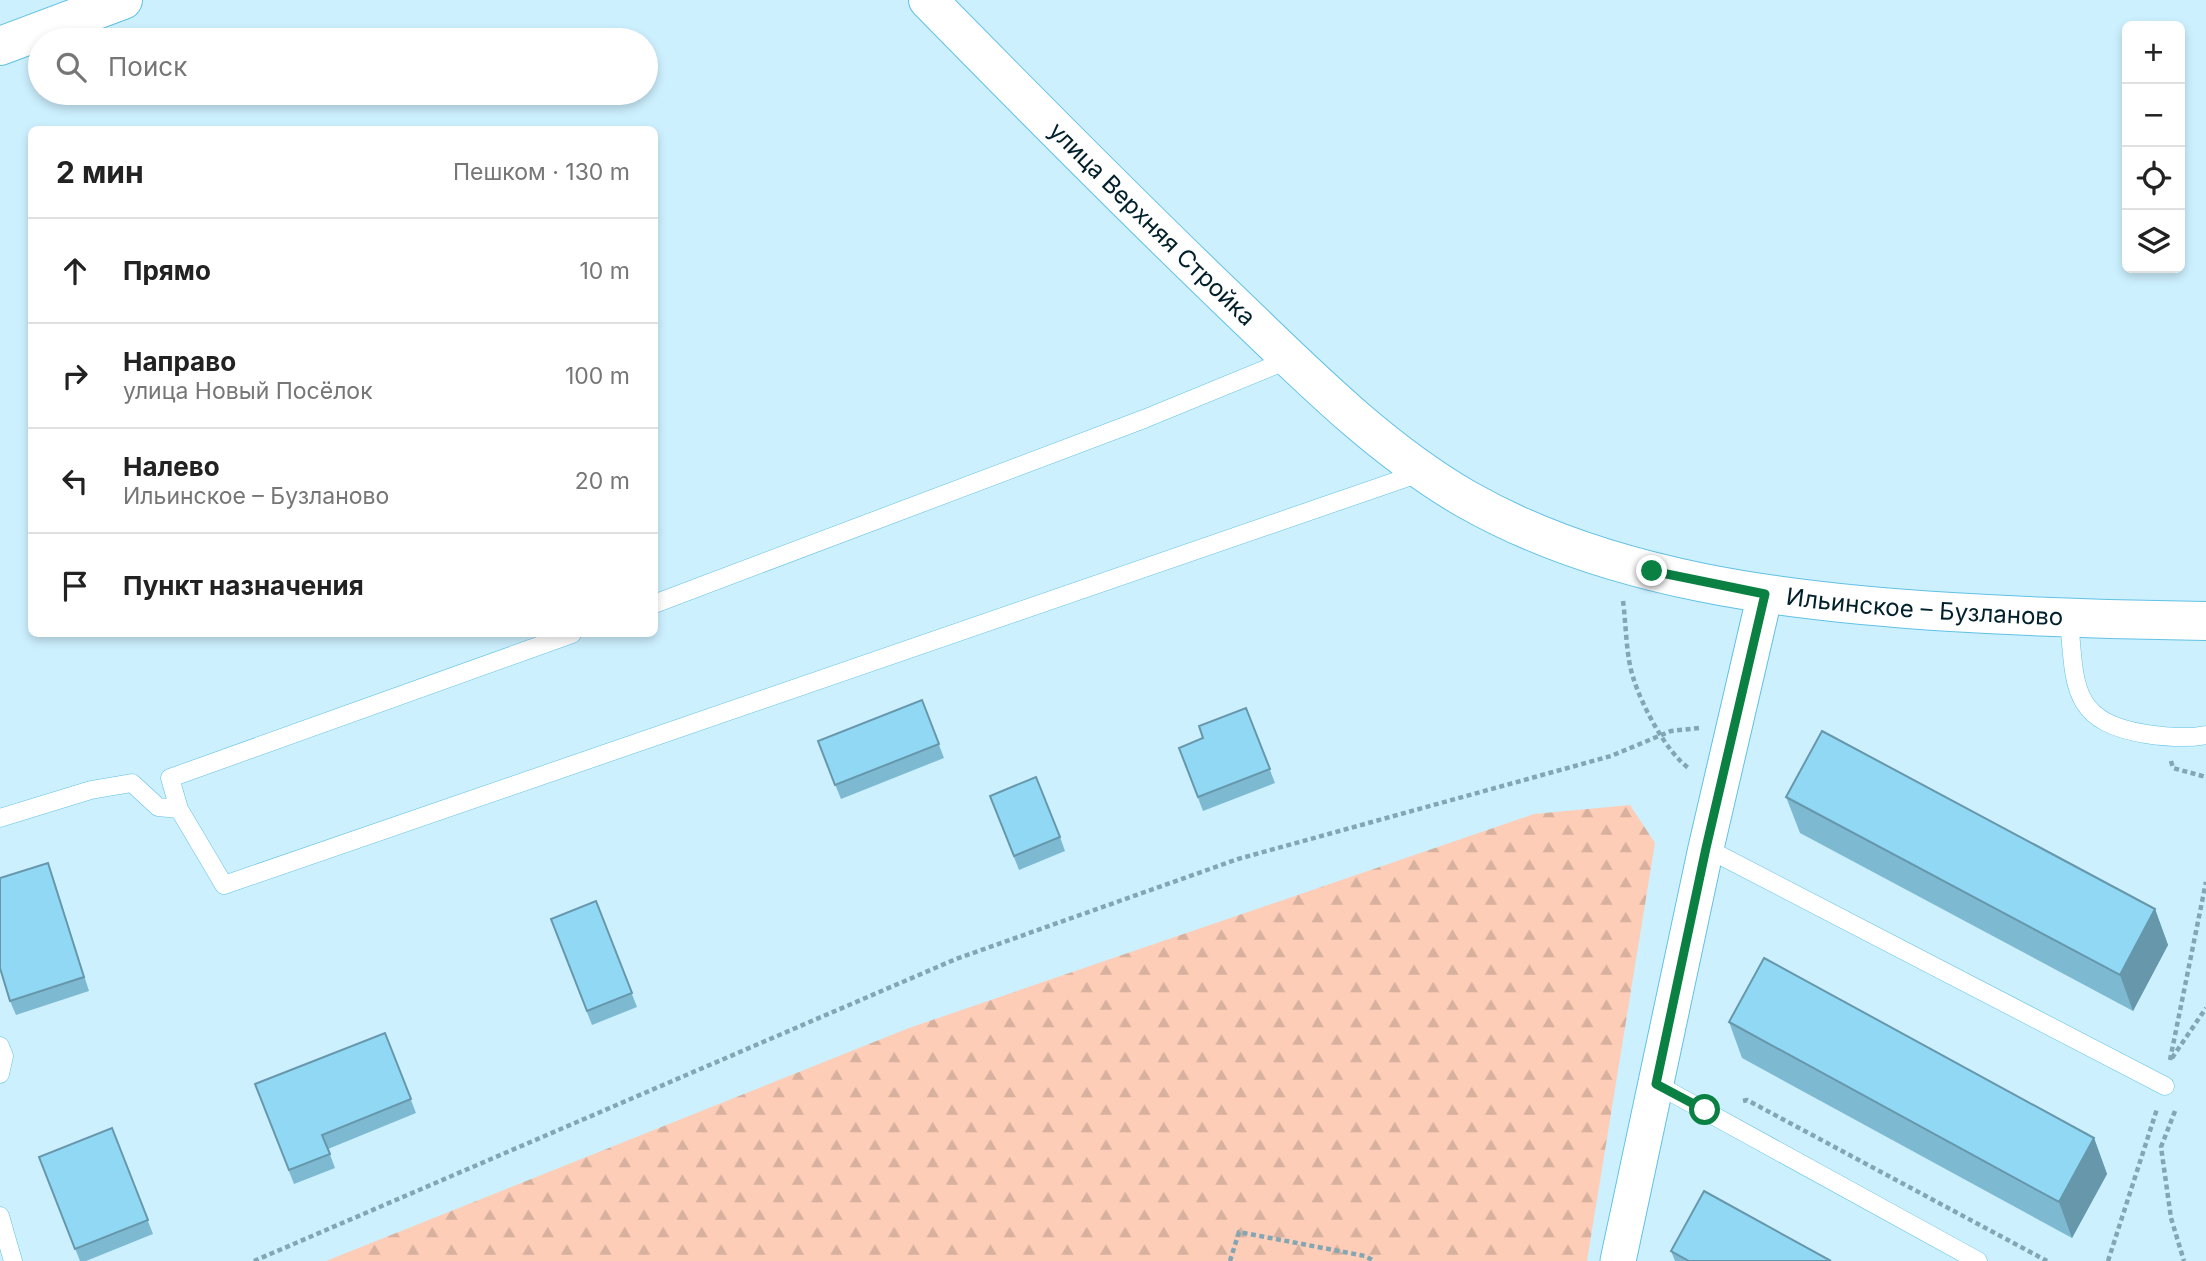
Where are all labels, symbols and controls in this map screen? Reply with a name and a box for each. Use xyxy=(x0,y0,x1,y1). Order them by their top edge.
map controls xyxy=(2122,21,2185,273)
button: + xyxy=(2122,21,2185,84)
search box xyxy=(28,28,658,105)
icon: search xyxy=(52,48,90,86)
text: Поиск xyxy=(108,51,187,82)
button: − xyxy=(2122,84,2185,147)
street label: улица Верхняя Стройка xyxy=(1043,116,1262,332)
button: locate xyxy=(2122,147,2185,210)
text: 2 мин xyxy=(56,154,144,190)
text: Пешком · 130 m xyxy=(453,158,630,186)
button: layers xyxy=(2122,210,2185,273)
icon: ahead xyxy=(56,252,94,290)
text: Прямо xyxy=(123,255,211,286)
text: 10 m xyxy=(580,257,630,285)
text: Направо xyxy=(123,346,236,377)
icon: right xyxy=(56,357,94,395)
text: 100 m xyxy=(565,362,630,390)
text: улица Новый Посёлок xyxy=(123,377,373,405)
text: Налево xyxy=(123,451,220,482)
icon: left xyxy=(56,462,94,500)
text: 20 m xyxy=(575,467,630,495)
text: Ильинское – Бузланово xyxy=(123,482,389,510)
route end xyxy=(1636,555,1667,586)
icon: arrive xyxy=(56,567,94,605)
text: Пункт назначения xyxy=(123,570,364,601)
street label: Ильинское – Бузланово xyxy=(1784,582,2064,631)
route start xyxy=(1689,1094,1720,1125)

